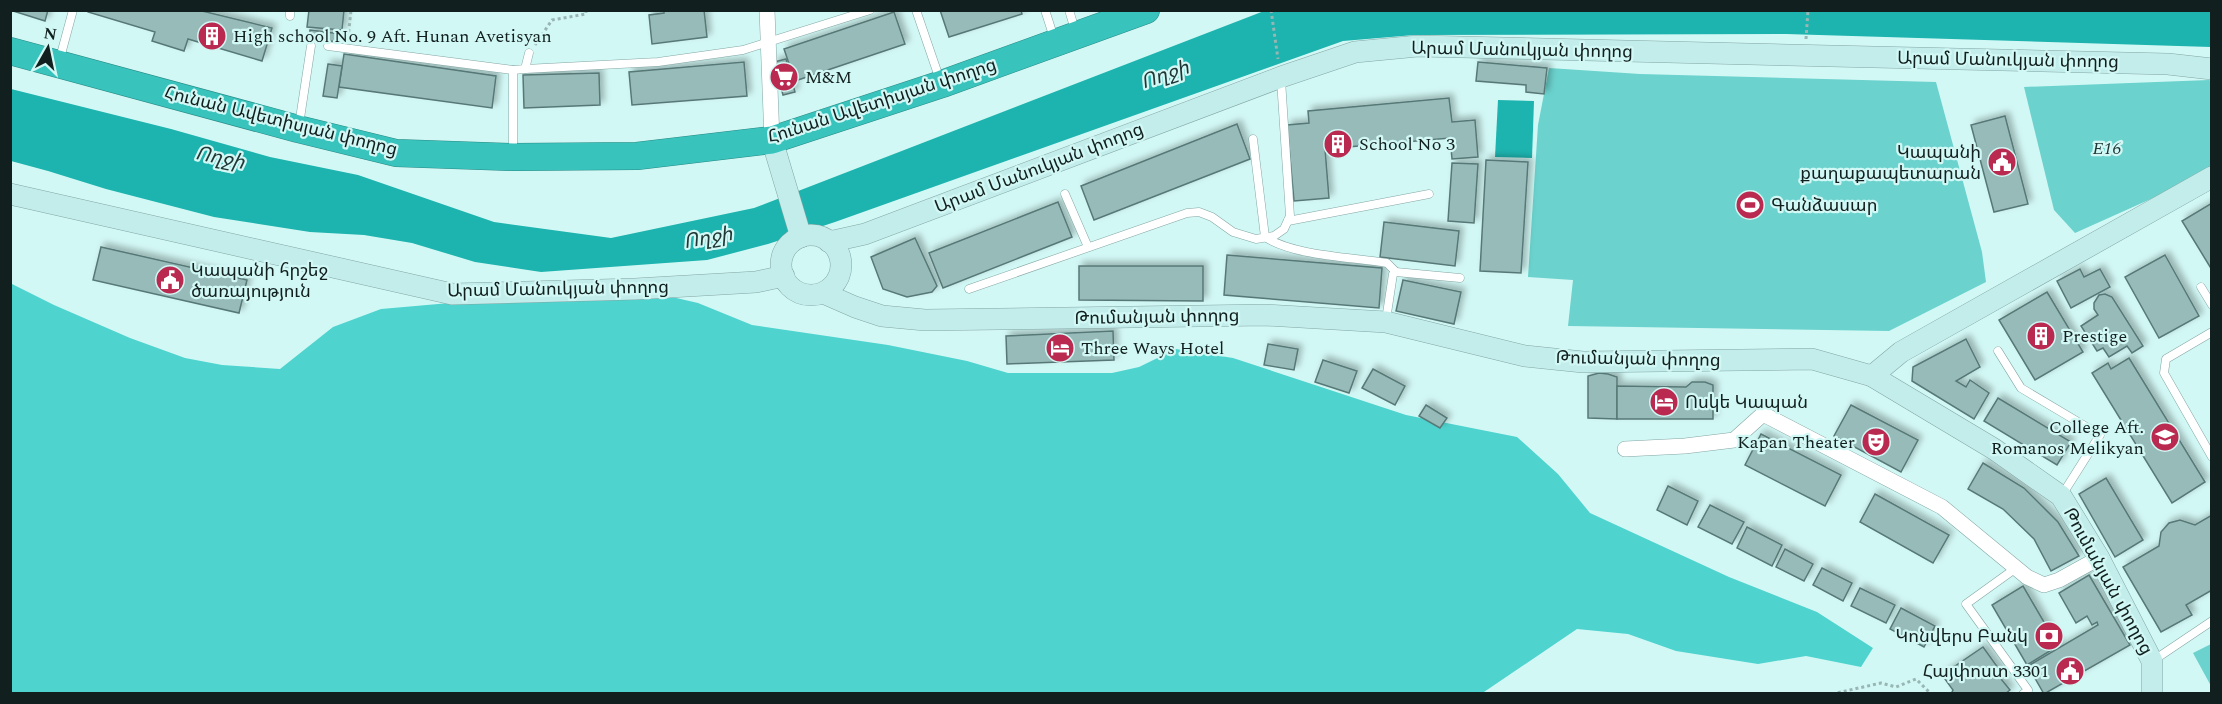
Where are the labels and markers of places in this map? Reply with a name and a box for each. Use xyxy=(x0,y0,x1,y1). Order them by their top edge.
building icon: High school No. 9 Aft. Hunan Avetisyan xyxy=(196,20,228,52)
place label: High school No. 9 Aft. Hunan Avetisyan xyxy=(233,23,552,50)
supermarket icon: M&M xyxy=(768,61,800,93)
place label: M&M xyxy=(805,64,852,91)
building icon: School No 3 xyxy=(1322,128,1354,160)
place label: School No 3 xyxy=(1359,131,1455,158)
place label: Կապանի քաղաքապետարան xyxy=(1800,139,1981,187)
public building icon: Կապանի քաղաքապետարան xyxy=(1986,146,2018,178)
sports icon: Գանձասար xyxy=(1734,189,1766,221)
place label: Գանձասար xyxy=(1771,192,1877,219)
place label: Կապանի հրշեջ ծառայություն xyxy=(191,257,328,305)
public building icon: Կապանի հրշեջ ծառայություն xyxy=(154,264,186,296)
building icon: Prestige xyxy=(2025,320,2057,352)
place label: Prestige xyxy=(2062,323,2127,350)
hotel icon: Three Ways Hotel xyxy=(1044,332,1076,364)
place label: Three Ways Hotel xyxy=(1081,335,1224,362)
hotel icon: Ոսկե Կապան xyxy=(1648,386,1680,418)
place label: Ոսկե Կապան xyxy=(1685,389,1808,416)
place label: College Aft. Romanos Melikyan xyxy=(1991,414,2144,462)
school or university icon: College Aft. Romanos Melikyan xyxy=(2149,421,2181,453)
theatre icon: Kapan Theater xyxy=(1860,426,1892,458)
place label: Kapan Theater xyxy=(1737,429,1855,456)
bank icon: Կոնվերս Բանկ xyxy=(2033,620,2065,652)
place label: Կոնվերս Բանկ xyxy=(1896,623,2028,650)
public building icon: Հայփոստ 3301 xyxy=(2054,655,2086,687)
place label: Հայփոստ 3301 xyxy=(1923,658,2049,685)

